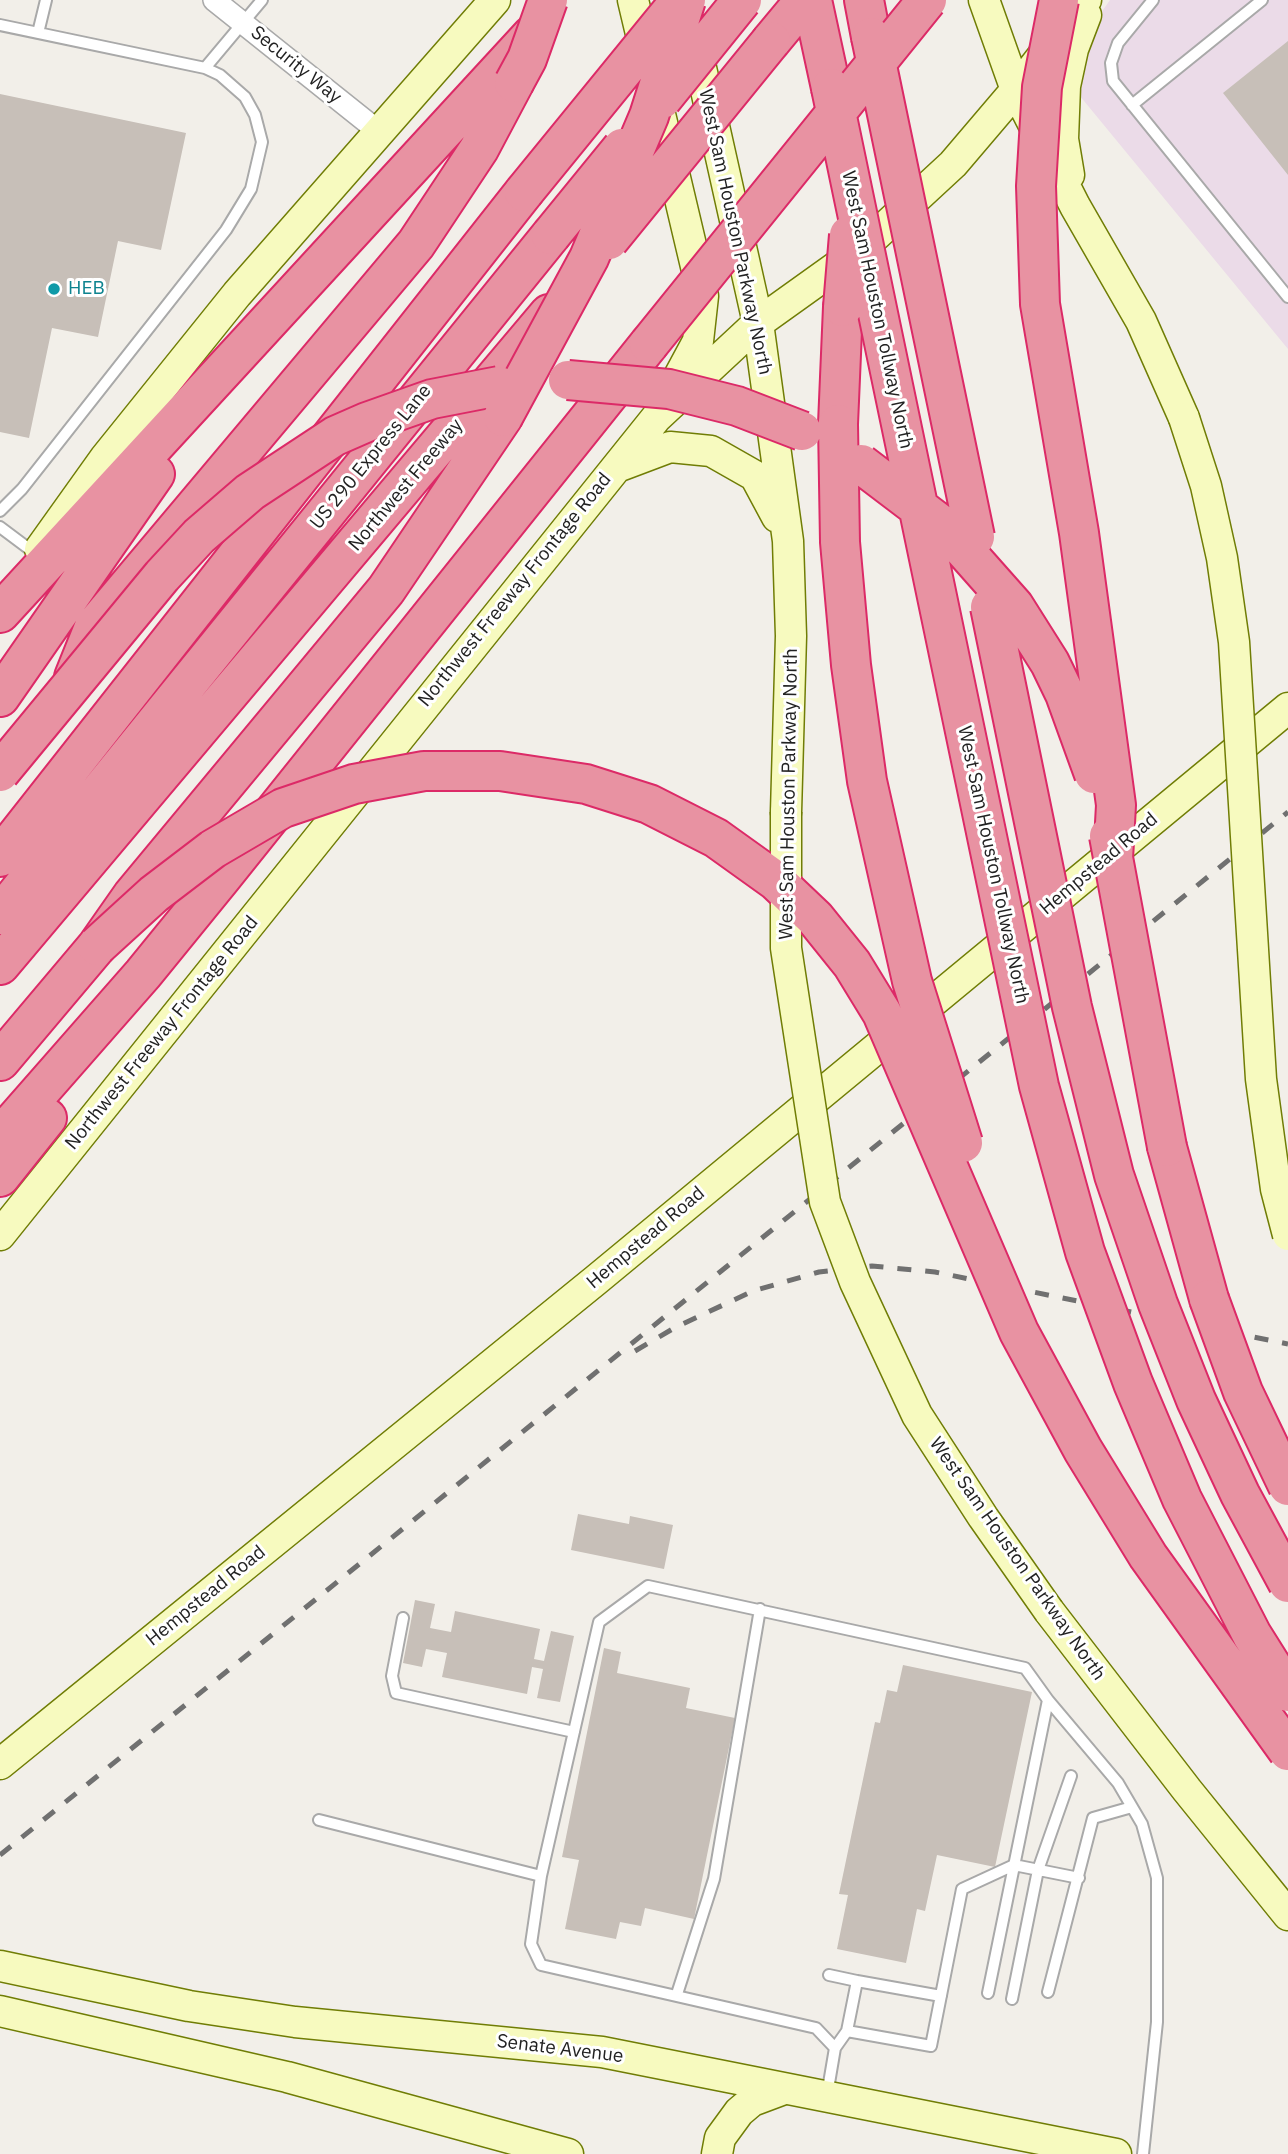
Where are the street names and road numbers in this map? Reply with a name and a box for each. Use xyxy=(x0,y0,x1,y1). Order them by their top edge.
street label: Security Way xyxy=(246,21,346,109)
street label: West Sam Houston Parkway North xyxy=(694,87,776,377)
street label: West Sam Houston Tollway North xyxy=(836,169,918,451)
street label: US 290 Express Lane xyxy=(306,380,436,534)
street label: Northwest Freeway xyxy=(344,414,468,556)
street label: Northwest Freeway Frontage Road xyxy=(414,469,616,711)
street label: West Sam Houston Parkway North xyxy=(775,648,803,940)
street label: West Sam Houston Tollway North xyxy=(952,724,1034,1006)
street label: Hempstead Road xyxy=(1035,808,1163,920)
street label: Northwest Freeway Frontage Road xyxy=(61,912,263,1154)
street label: Hempstead Road xyxy=(582,1182,710,1294)
street label: West Sam Houston Parkway North xyxy=(924,1433,1110,1685)
street label: Hempstead Road xyxy=(142,1541,270,1651)
street label: Senate Avenue xyxy=(495,2030,625,2068)

